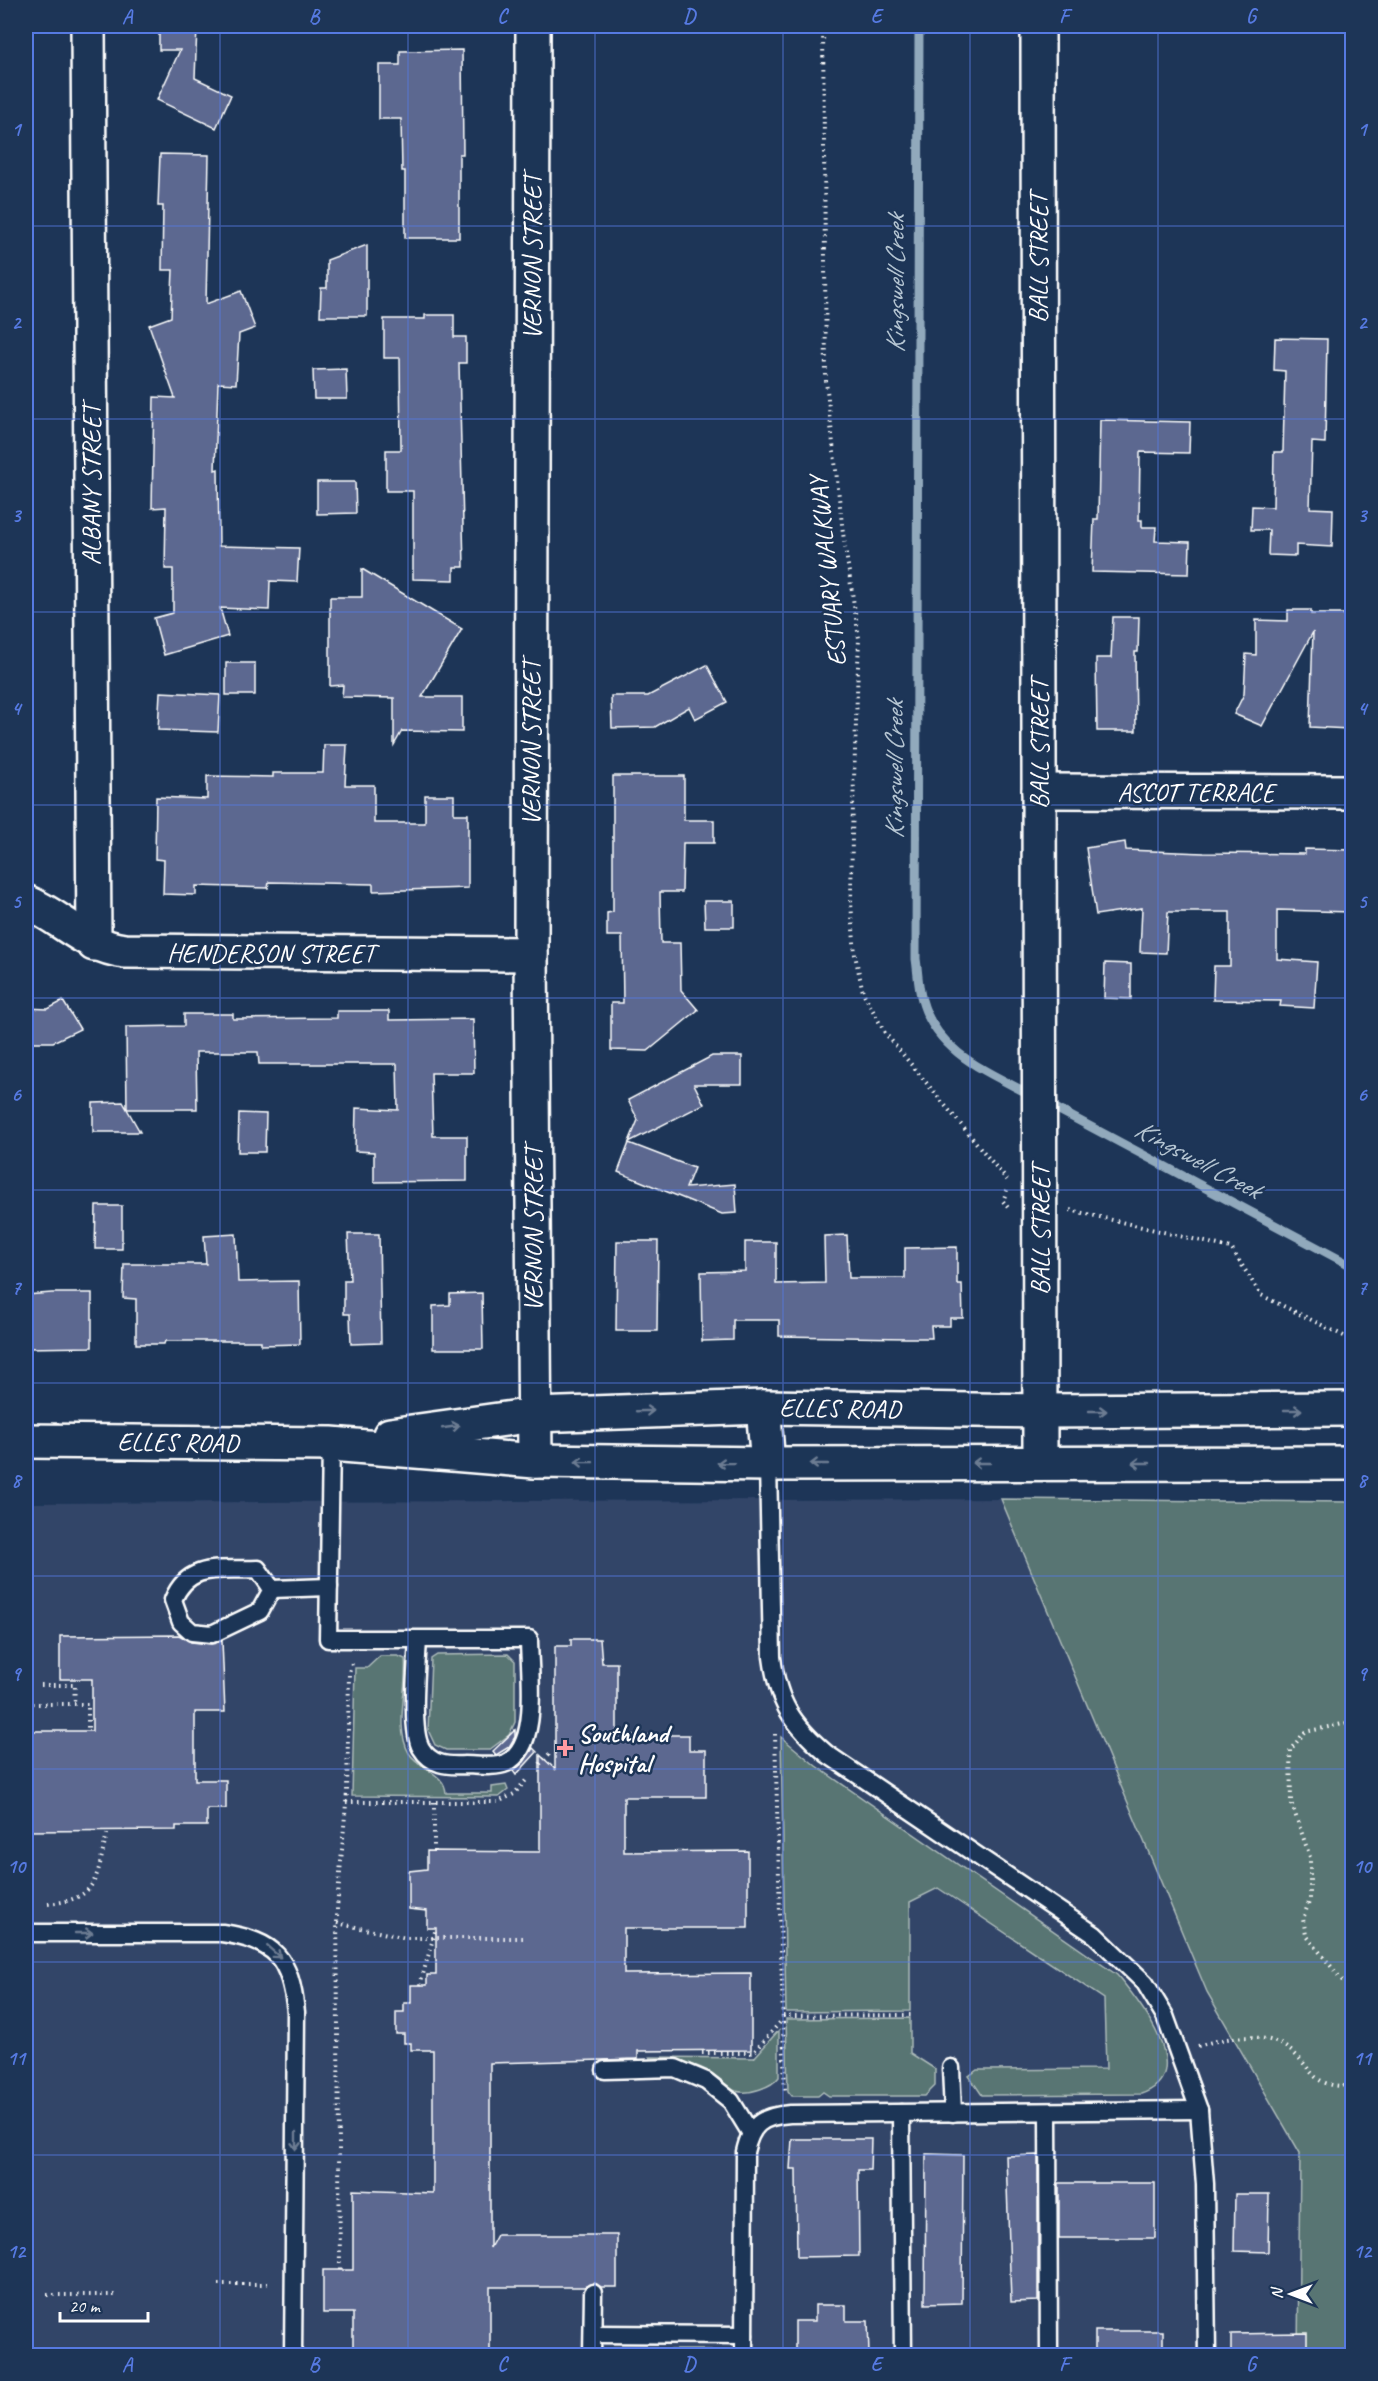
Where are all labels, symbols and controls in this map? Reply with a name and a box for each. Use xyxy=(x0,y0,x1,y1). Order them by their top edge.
text: A xyxy=(122,4,134,29)
text: B xyxy=(309,4,321,29)
text: C xyxy=(497,4,509,29)
text: D xyxy=(683,4,697,29)
text: E xyxy=(871,4,885,29)
text: F xyxy=(1059,4,1073,29)
text: G xyxy=(1246,4,1259,29)
text: 1 xyxy=(12,117,23,142)
text: 1 xyxy=(1358,117,1369,142)
street label: VERNON STREET xyxy=(516,168,549,340)
street label: BALL STREET xyxy=(1022,188,1055,323)
water label: Kingswell Creek xyxy=(878,211,912,353)
text: 2 xyxy=(12,310,23,335)
text: 2 xyxy=(1358,310,1369,335)
street label: ALBANY STREET xyxy=(75,399,108,565)
street label: ESTUARY WALKWAY xyxy=(801,470,854,668)
text: 3 xyxy=(12,503,23,528)
text: 3 xyxy=(1358,503,1369,528)
street label: VERNON STREET xyxy=(515,654,548,826)
street label: BALL STREET xyxy=(1023,674,1056,809)
text: 4 xyxy=(12,696,24,721)
text: 4 xyxy=(1358,696,1370,721)
water label: Kingswell Creek xyxy=(877,697,911,839)
street label: ASCOT TERRACE xyxy=(1117,776,1278,809)
text: 5 xyxy=(12,889,23,914)
text: 5 xyxy=(1358,889,1369,914)
street label: HENDERSON STREET xyxy=(167,937,380,970)
text: 6 xyxy=(11,1082,22,1107)
text: 6 xyxy=(1357,1082,1368,1107)
water label: Kingswell Creek xyxy=(1129,1112,1271,1208)
street label: VERNON STREET xyxy=(517,1140,550,1312)
street label: BALL STREET xyxy=(1024,1160,1057,1295)
text: 7 xyxy=(12,1275,23,1300)
text: 7 xyxy=(1358,1275,1369,1300)
street label: ELLES ROAD xyxy=(779,1391,903,1426)
one-way arrow xyxy=(1283,1404,1303,1416)
one-way arrow xyxy=(1088,1405,1108,1416)
one-way arrow xyxy=(634,1406,654,1417)
one-way arrow xyxy=(440,1421,460,1432)
street label: ELLES ROAD xyxy=(117,1425,241,1460)
one-way arrow xyxy=(574,1456,594,1468)
one-way arrow xyxy=(972,1457,992,1469)
one-way arrow xyxy=(1132,1457,1152,1469)
one-way arrow xyxy=(717,1458,737,1469)
one-way arrow xyxy=(809,1458,829,1470)
text: 8 xyxy=(12,1468,24,1493)
text: 8 xyxy=(1358,1468,1370,1493)
text: 9 xyxy=(12,1661,23,1686)
text: 9 xyxy=(1358,1661,1369,1686)
place label: Southland Hospital xyxy=(578,1717,673,1780)
marker: Southland Hospital xyxy=(556,1739,574,1757)
text: 10 xyxy=(7,1854,27,1879)
text: 10 xyxy=(1353,1854,1373,1879)
one-way arrow xyxy=(73,1927,93,1939)
one-way arrow xyxy=(266,1945,281,1959)
text: 11 xyxy=(7,2046,27,2071)
text: 11 xyxy=(1353,2046,1373,2071)
one-way arrow xyxy=(290,2130,302,2150)
text: 12 xyxy=(7,2239,27,2264)
text: 12 xyxy=(1353,2239,1373,2264)
north arrow xyxy=(1261,2264,1321,2324)
scale bar xyxy=(60,2285,148,2323)
text: N xyxy=(1267,2286,1287,2299)
text: 20 m xyxy=(69,2295,102,2317)
text: A xyxy=(122,2352,134,2377)
text: B xyxy=(309,2352,321,2377)
text: C xyxy=(497,2352,509,2377)
text: D xyxy=(683,2352,697,2377)
text: E xyxy=(871,2352,885,2377)
text: F xyxy=(1059,2352,1073,2377)
text: G xyxy=(1246,2352,1259,2377)

